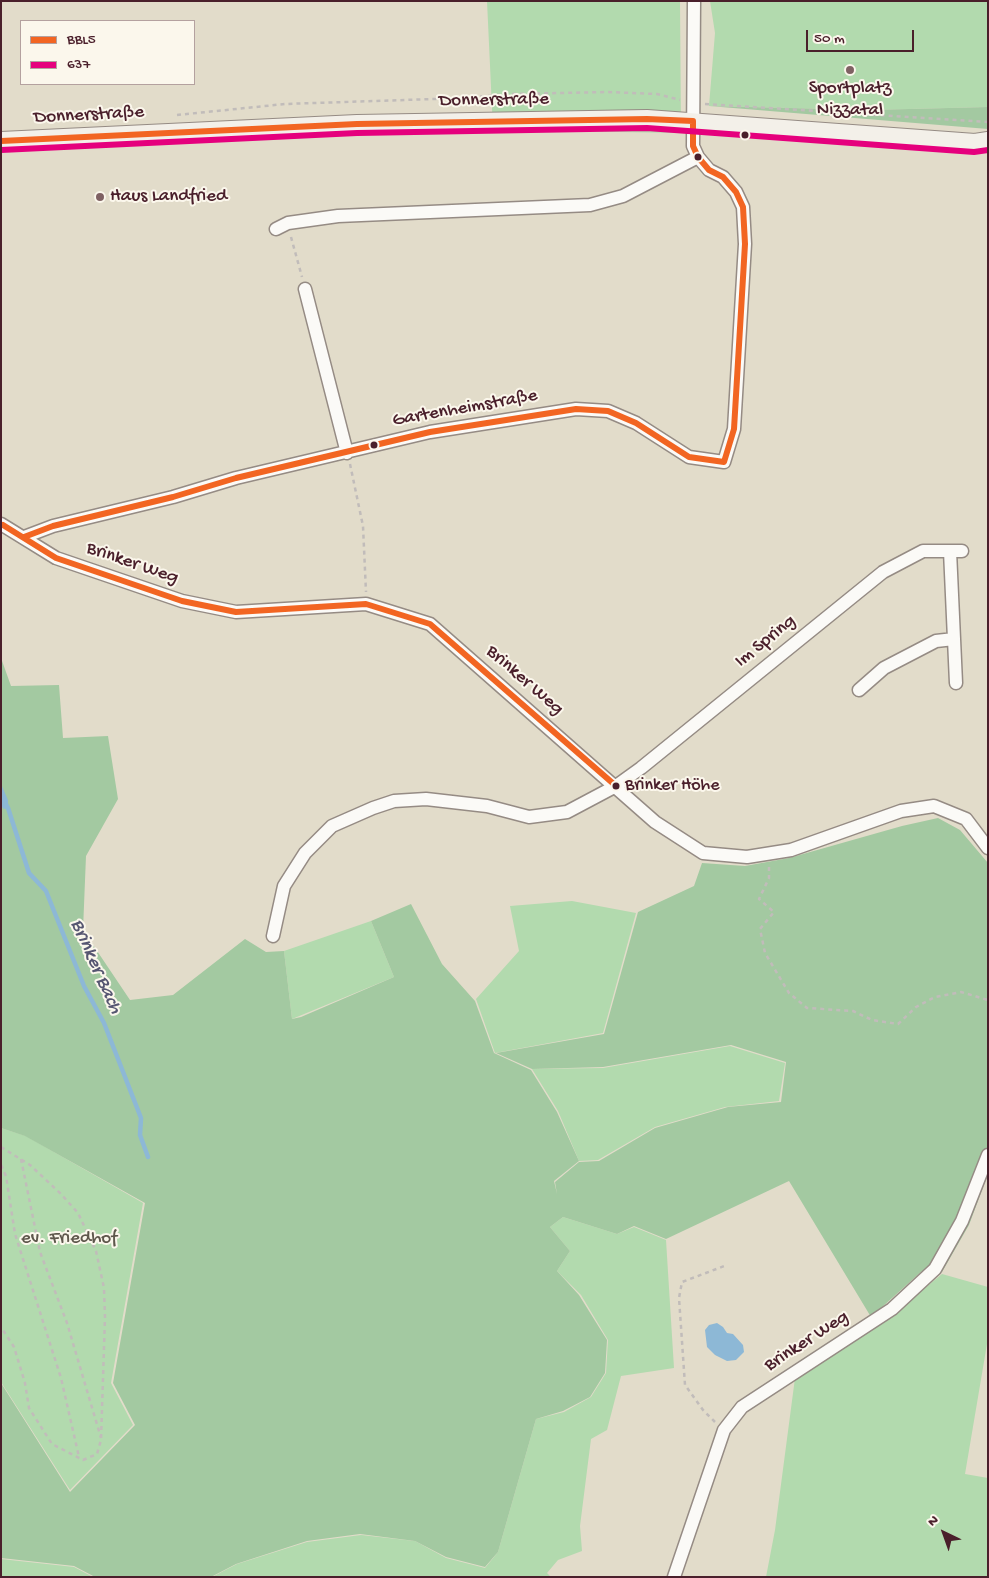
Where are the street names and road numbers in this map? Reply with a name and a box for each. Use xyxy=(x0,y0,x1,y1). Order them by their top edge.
street label: Donnerstraße xyxy=(439,89,549,113)
street label: Donnerstraße xyxy=(33,102,145,130)
street label: Gartenheimstraße xyxy=(391,385,539,433)
street label: Brinker Weg xyxy=(83,538,181,590)
street label: Im Spring xyxy=(731,611,801,673)
street label: Brinker Weg xyxy=(480,641,568,721)
street label: Brinker Weg xyxy=(761,1306,853,1378)

